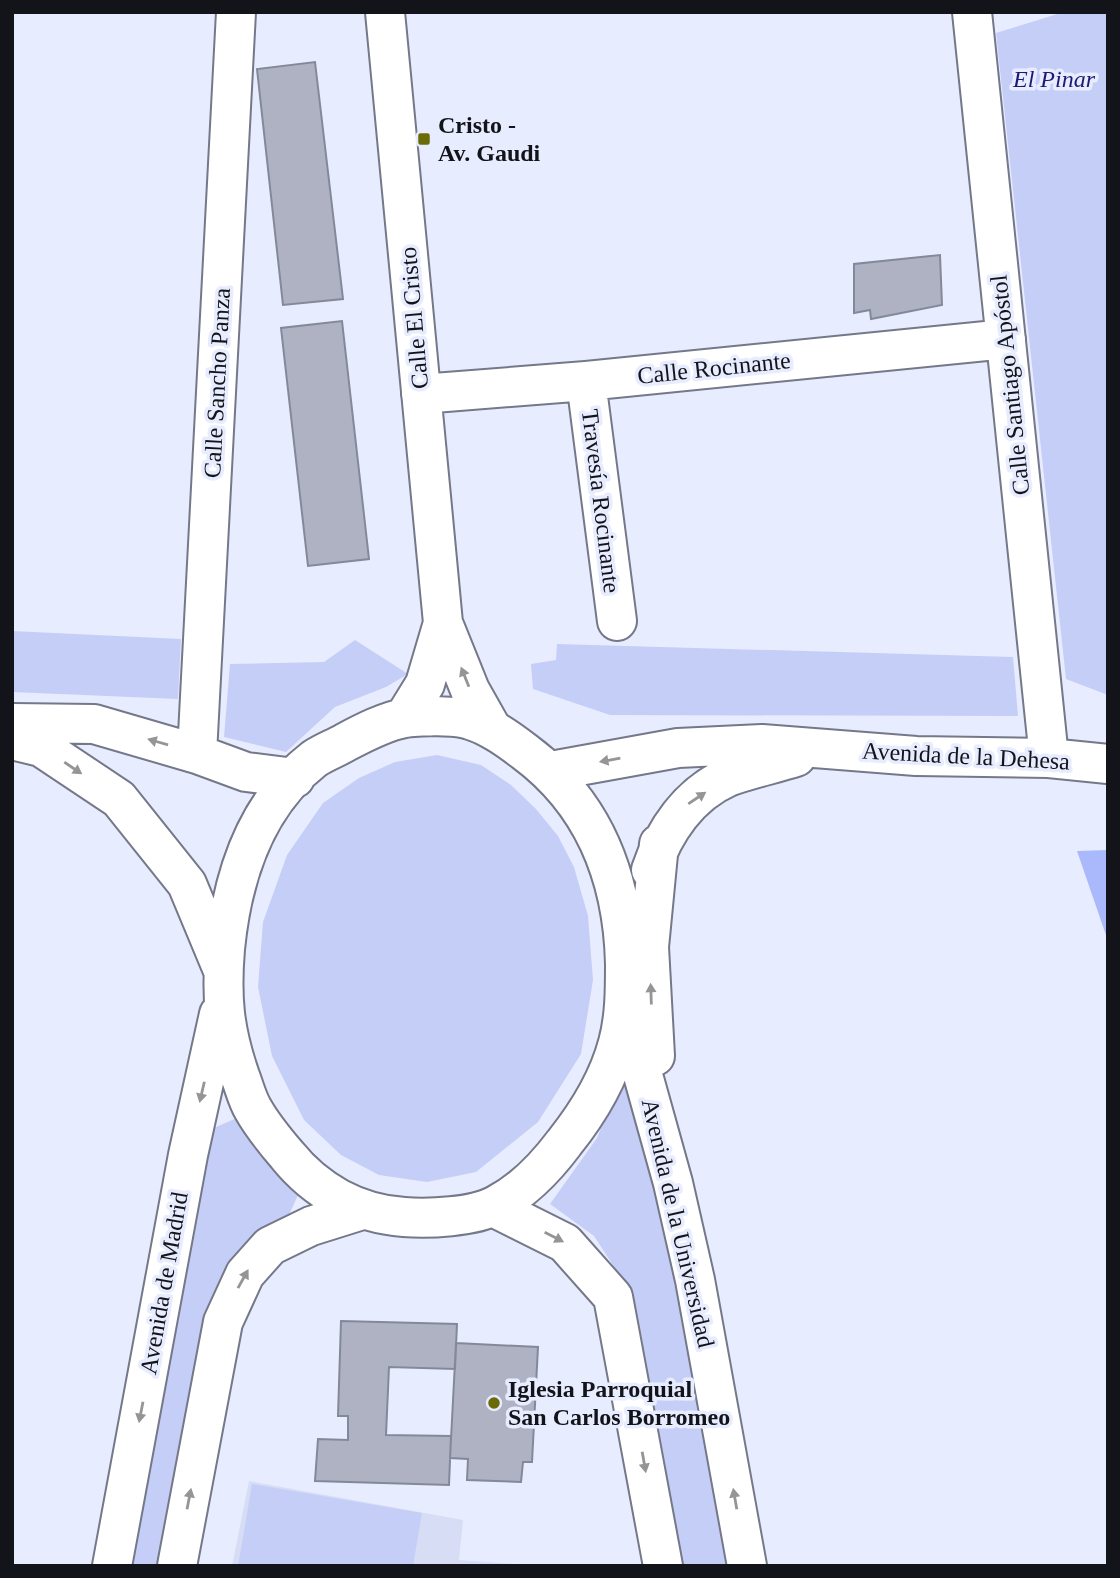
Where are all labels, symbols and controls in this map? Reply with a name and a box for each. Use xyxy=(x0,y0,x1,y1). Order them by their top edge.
park label: El Pinar xyxy=(1012,66,1096,92)
place label: Cristo - Av. Gaudi xyxy=(438,112,541,166)
marker: Cristo - Av. Gaudi xyxy=(416,131,432,147)
street label: Calle El Cristo xyxy=(395,246,433,390)
street label: Calle Santiago Apóstol xyxy=(985,273,1034,496)
street label: Calle Sancho Panza xyxy=(199,287,235,479)
street label: Calle Rocinante xyxy=(636,347,792,389)
street label: Travesía Rocinante xyxy=(577,408,625,594)
one-way arrow xyxy=(459,667,470,688)
one-way arrow xyxy=(147,737,168,747)
street label: Avenida de la Dehesa xyxy=(861,738,1071,774)
one-way arrow xyxy=(599,755,621,766)
one-way arrow xyxy=(63,762,83,775)
one-way arrow xyxy=(688,791,706,805)
one-way arrow xyxy=(646,983,657,1005)
one-way arrow xyxy=(196,1081,207,1103)
street label: Avenida de la Universidad xyxy=(637,1096,719,1350)
street label: Avenida de Madrid xyxy=(135,1190,193,1376)
one-way arrow xyxy=(545,1231,565,1243)
one-way arrow xyxy=(237,1270,249,1289)
place label: Iglesia Parroquial San Carlos Borromeo xyxy=(508,1376,730,1430)
marker: Iglesia Parroquial San Carlos Borromeo xyxy=(486,1395,502,1411)
one-way arrow xyxy=(135,1401,146,1423)
one-way arrow xyxy=(638,1451,649,1473)
one-way arrow xyxy=(184,1488,195,1510)
one-way arrow xyxy=(729,1488,740,1510)

